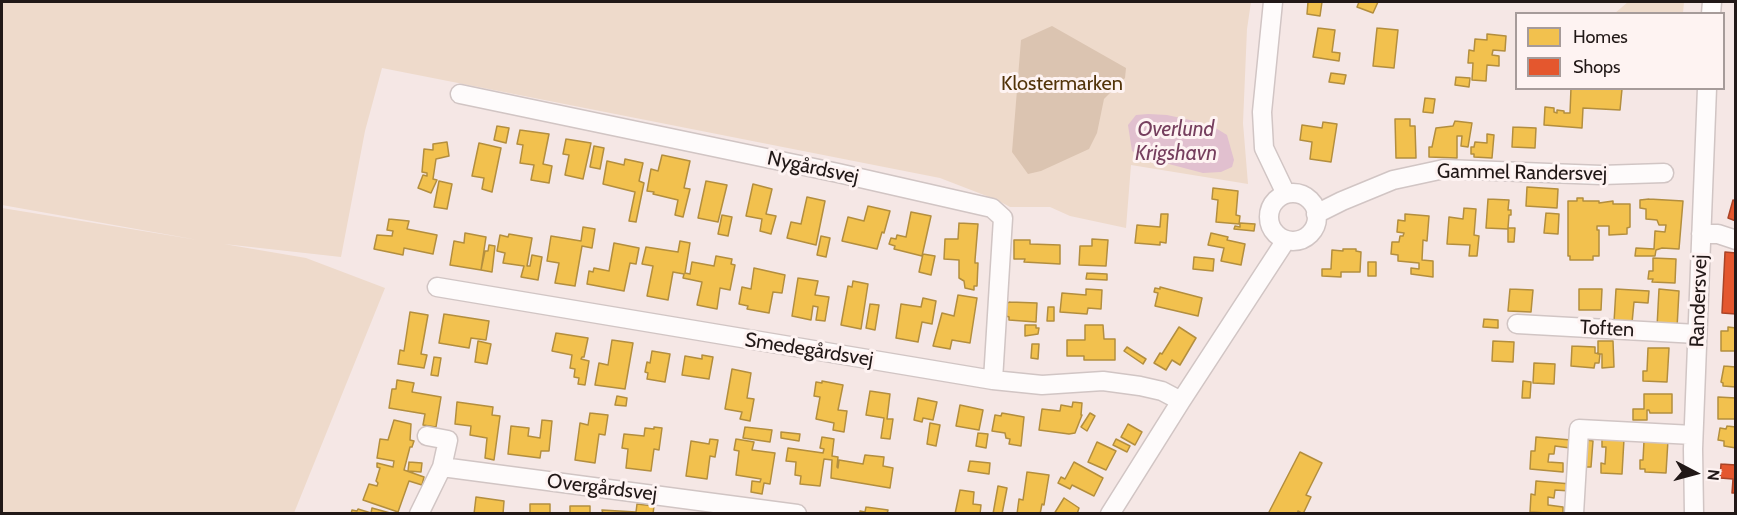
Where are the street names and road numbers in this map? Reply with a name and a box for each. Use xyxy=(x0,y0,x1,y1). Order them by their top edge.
street label: Nygårdsvej xyxy=(765,147,861,189)
street label: Gammel Randersvej xyxy=(1437,160,1607,186)
street label: Randersvej xyxy=(1685,254,1713,348)
street label: Toften xyxy=(1579,316,1635,342)
street label: Smedegårdsvej xyxy=(743,328,875,372)
street label: Overgårdsvej xyxy=(546,469,658,507)

